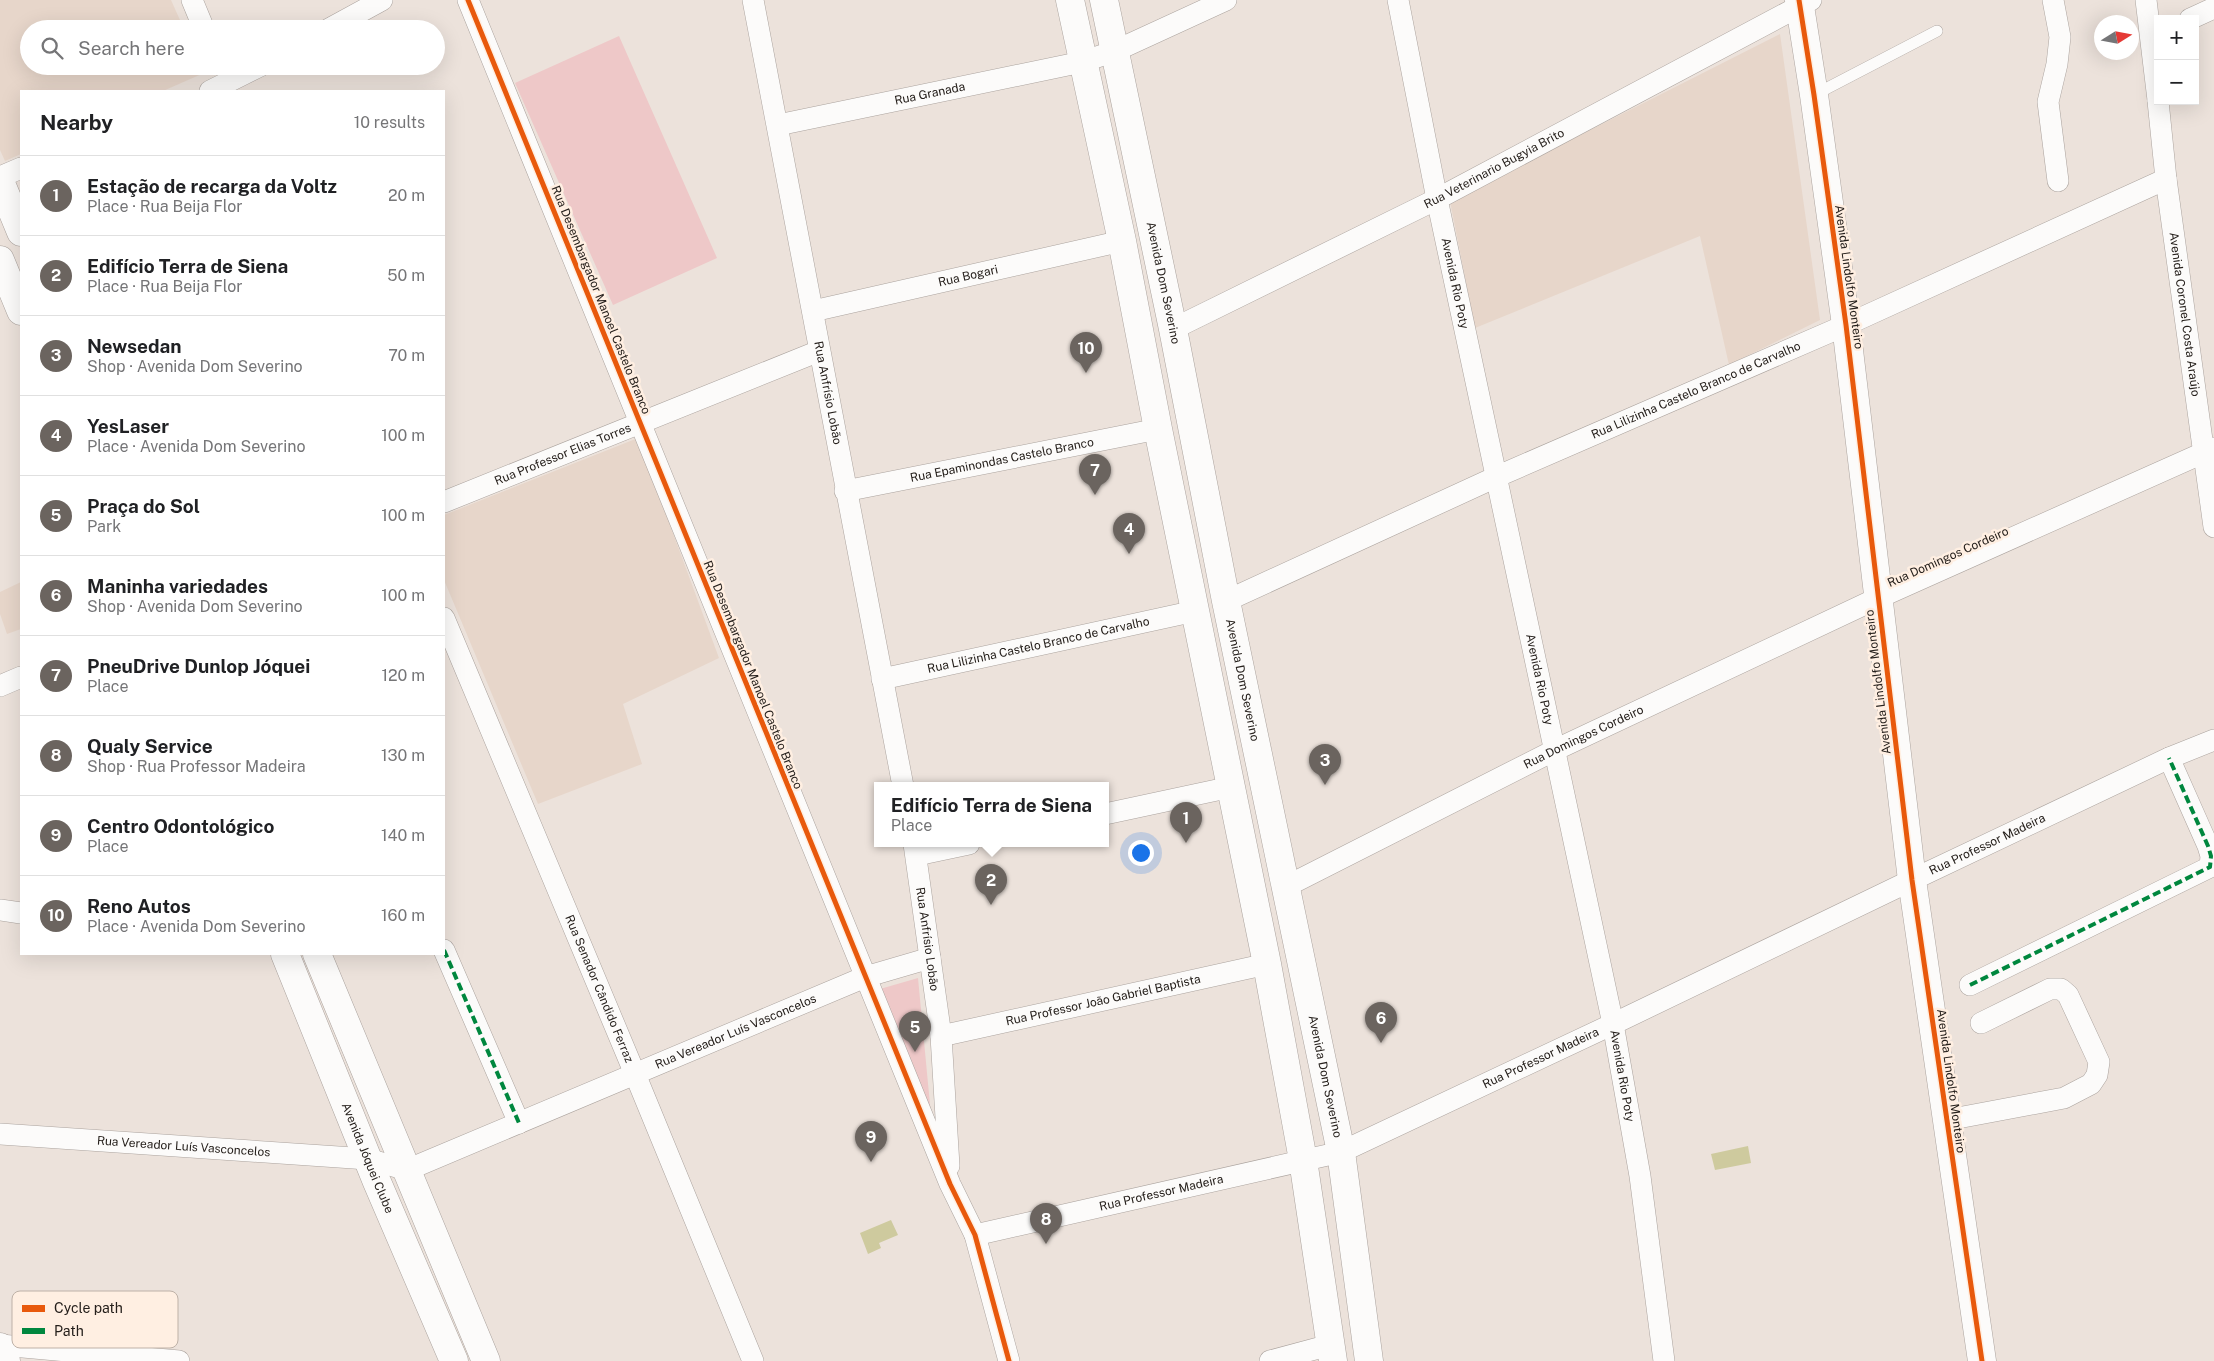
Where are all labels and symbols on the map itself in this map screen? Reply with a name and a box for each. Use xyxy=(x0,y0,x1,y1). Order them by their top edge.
north arrow xyxy=(2094,15,2139,60)
street label: Rua Granada xyxy=(893,79,966,108)
street label: Rua Veterinario Bugyia Brito xyxy=(1422,125,1567,211)
street label: Rua Desembargador Manoel Castelo Branco xyxy=(549,184,653,416)
street label: Avenida Lindolfo Monteiro xyxy=(1832,204,1866,350)
street label: Avenida Dom Severino xyxy=(1144,220,1183,345)
street label: Avenida Coronel Costa Araújo xyxy=(2166,231,2203,398)
street label: Avenida Rio Poty xyxy=(1438,236,1472,331)
street label: Rua Bogari xyxy=(937,262,999,289)
pin: 10 xyxy=(1070,332,1102,373)
street label: Rua Lilizinha Castelo Branco de Carvalho xyxy=(1589,339,1803,442)
street label: Rua Anfrísio Lobão xyxy=(811,340,845,446)
street label: Rua Professor Elias Torres xyxy=(492,420,633,488)
street label: Rua Epaminondas Castelo Branco xyxy=(909,435,1095,485)
pin: 7 xyxy=(1079,454,1111,495)
pin: 4 xyxy=(1113,513,1145,554)
street label: Rua Domingos Cordeiro xyxy=(1885,524,2011,590)
street label: Rua Desembargador Manoel Castelo Branco xyxy=(701,559,805,791)
street label: Avenida Lindolfo Monteiro xyxy=(1862,609,1894,755)
street label: Rua Lilizinha Castelo Branco de Carvalho xyxy=(926,614,1151,676)
street label: Avenida Dom Severino xyxy=(1223,618,1262,743)
street label: Avenida Rio Poty xyxy=(1523,632,1556,727)
street label: Rua Domingos Cordeiro xyxy=(1521,702,1646,772)
pin: 3 xyxy=(1309,744,1341,785)
pin: 1 xyxy=(1170,802,1202,843)
street label: Rua Professor Madeira xyxy=(1927,811,2047,878)
your location xyxy=(1128,840,1154,866)
pin: 2 xyxy=(975,864,1007,905)
street label: Rua Anfrísio Lobão xyxy=(913,886,942,992)
street label: Rua Senador Cândido Ferraz xyxy=(562,913,637,1065)
street label: Rua Professor João Gabriel Baptista xyxy=(1004,972,1202,1029)
street label: Rua Vereador Luís Vasconcelos xyxy=(653,991,818,1072)
pin: 6 xyxy=(1365,1002,1397,1043)
street label: Avenida Lindolfo Monteiro xyxy=(1934,1008,1968,1154)
pin: 5 xyxy=(899,1011,931,1052)
street label: Avenida Dom Severino xyxy=(1306,1014,1345,1139)
street label: Rua Professor Madeira xyxy=(1480,1025,1601,1091)
street label: Avenida Rio Poty xyxy=(1607,1029,1637,1123)
street label: Avenida Jóquei Clube xyxy=(339,1101,397,1216)
pin: 9 xyxy=(855,1121,887,1162)
street label: Rua Vereador Luís Vasconcelos xyxy=(96,1134,271,1159)
street label: Rua Professor Madeira xyxy=(1098,1172,1225,1214)
pin: 8 xyxy=(1030,1203,1062,1244)
legend xyxy=(12,1291,178,1348)
text: Cycle path xyxy=(54,1300,123,1316)
text: Path xyxy=(54,1323,84,1339)

